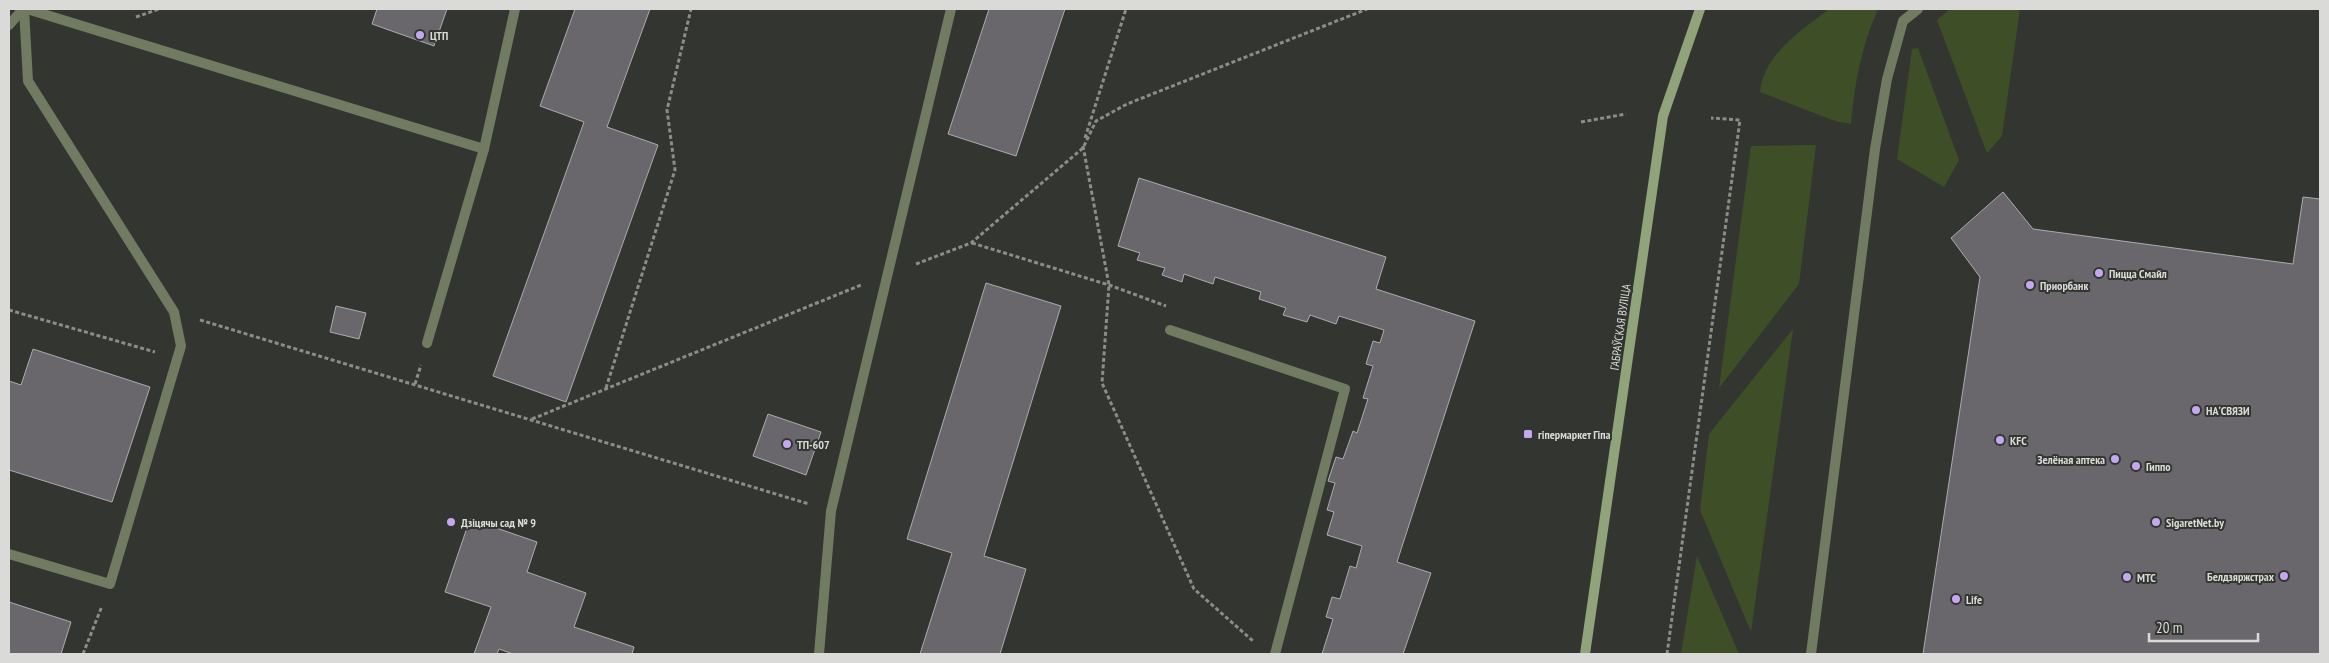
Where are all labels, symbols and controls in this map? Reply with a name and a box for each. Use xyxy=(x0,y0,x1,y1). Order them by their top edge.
place label: ЦТП xyxy=(430,28,448,43)
marker: ЦТП xyxy=(414,29,426,41)
place label: Пицца Смайл xyxy=(2109,266,2167,281)
marker: Пицца Смайл xyxy=(2093,267,2105,279)
place label: Приорбанк xyxy=(2040,278,2088,293)
marker: Приорбанк xyxy=(2024,279,2036,291)
street label: ГАБРАЎСКАЯ ВУЛІЦА xyxy=(1607,283,1634,371)
place label: НАʼСВЯЗИ xyxy=(2206,403,2250,418)
marker: НАʼСВЯЗИ xyxy=(2190,404,2202,416)
place label: гіпермаркет Гіпа xyxy=(1538,427,1611,442)
marker: гіпермаркет Гіпа xyxy=(1522,428,1534,440)
place label: KFC xyxy=(2010,433,2027,448)
marker: KFC xyxy=(1994,434,2006,446)
place label: ТП-607 xyxy=(797,437,830,452)
marker: ТП-607 xyxy=(781,438,793,450)
place label: Зелёная аптека xyxy=(2037,452,2105,467)
marker: Зелёная аптека xyxy=(2109,453,2121,465)
place label: Гиппо xyxy=(2146,459,2171,474)
marker: Гиппо xyxy=(2130,460,2142,472)
place label: Дзіцячы сад № 9 xyxy=(461,515,536,530)
place label: SigaretNet.by xyxy=(2166,515,2224,530)
marker: Дзіцячы сад № 9 xyxy=(445,516,457,528)
marker: SigaretNet.by xyxy=(2150,516,2162,528)
place label: Белдзяржстрах xyxy=(2207,569,2275,584)
place label: МТС xyxy=(2137,570,2156,585)
marker: Белдзяржстрах xyxy=(2278,570,2290,582)
marker: МТС xyxy=(2121,571,2133,583)
place label: Life xyxy=(1966,592,1982,607)
marker: Life xyxy=(1950,593,1962,605)
scale bar xyxy=(2149,610,2258,642)
text: 20 m xyxy=(2156,618,2182,637)

